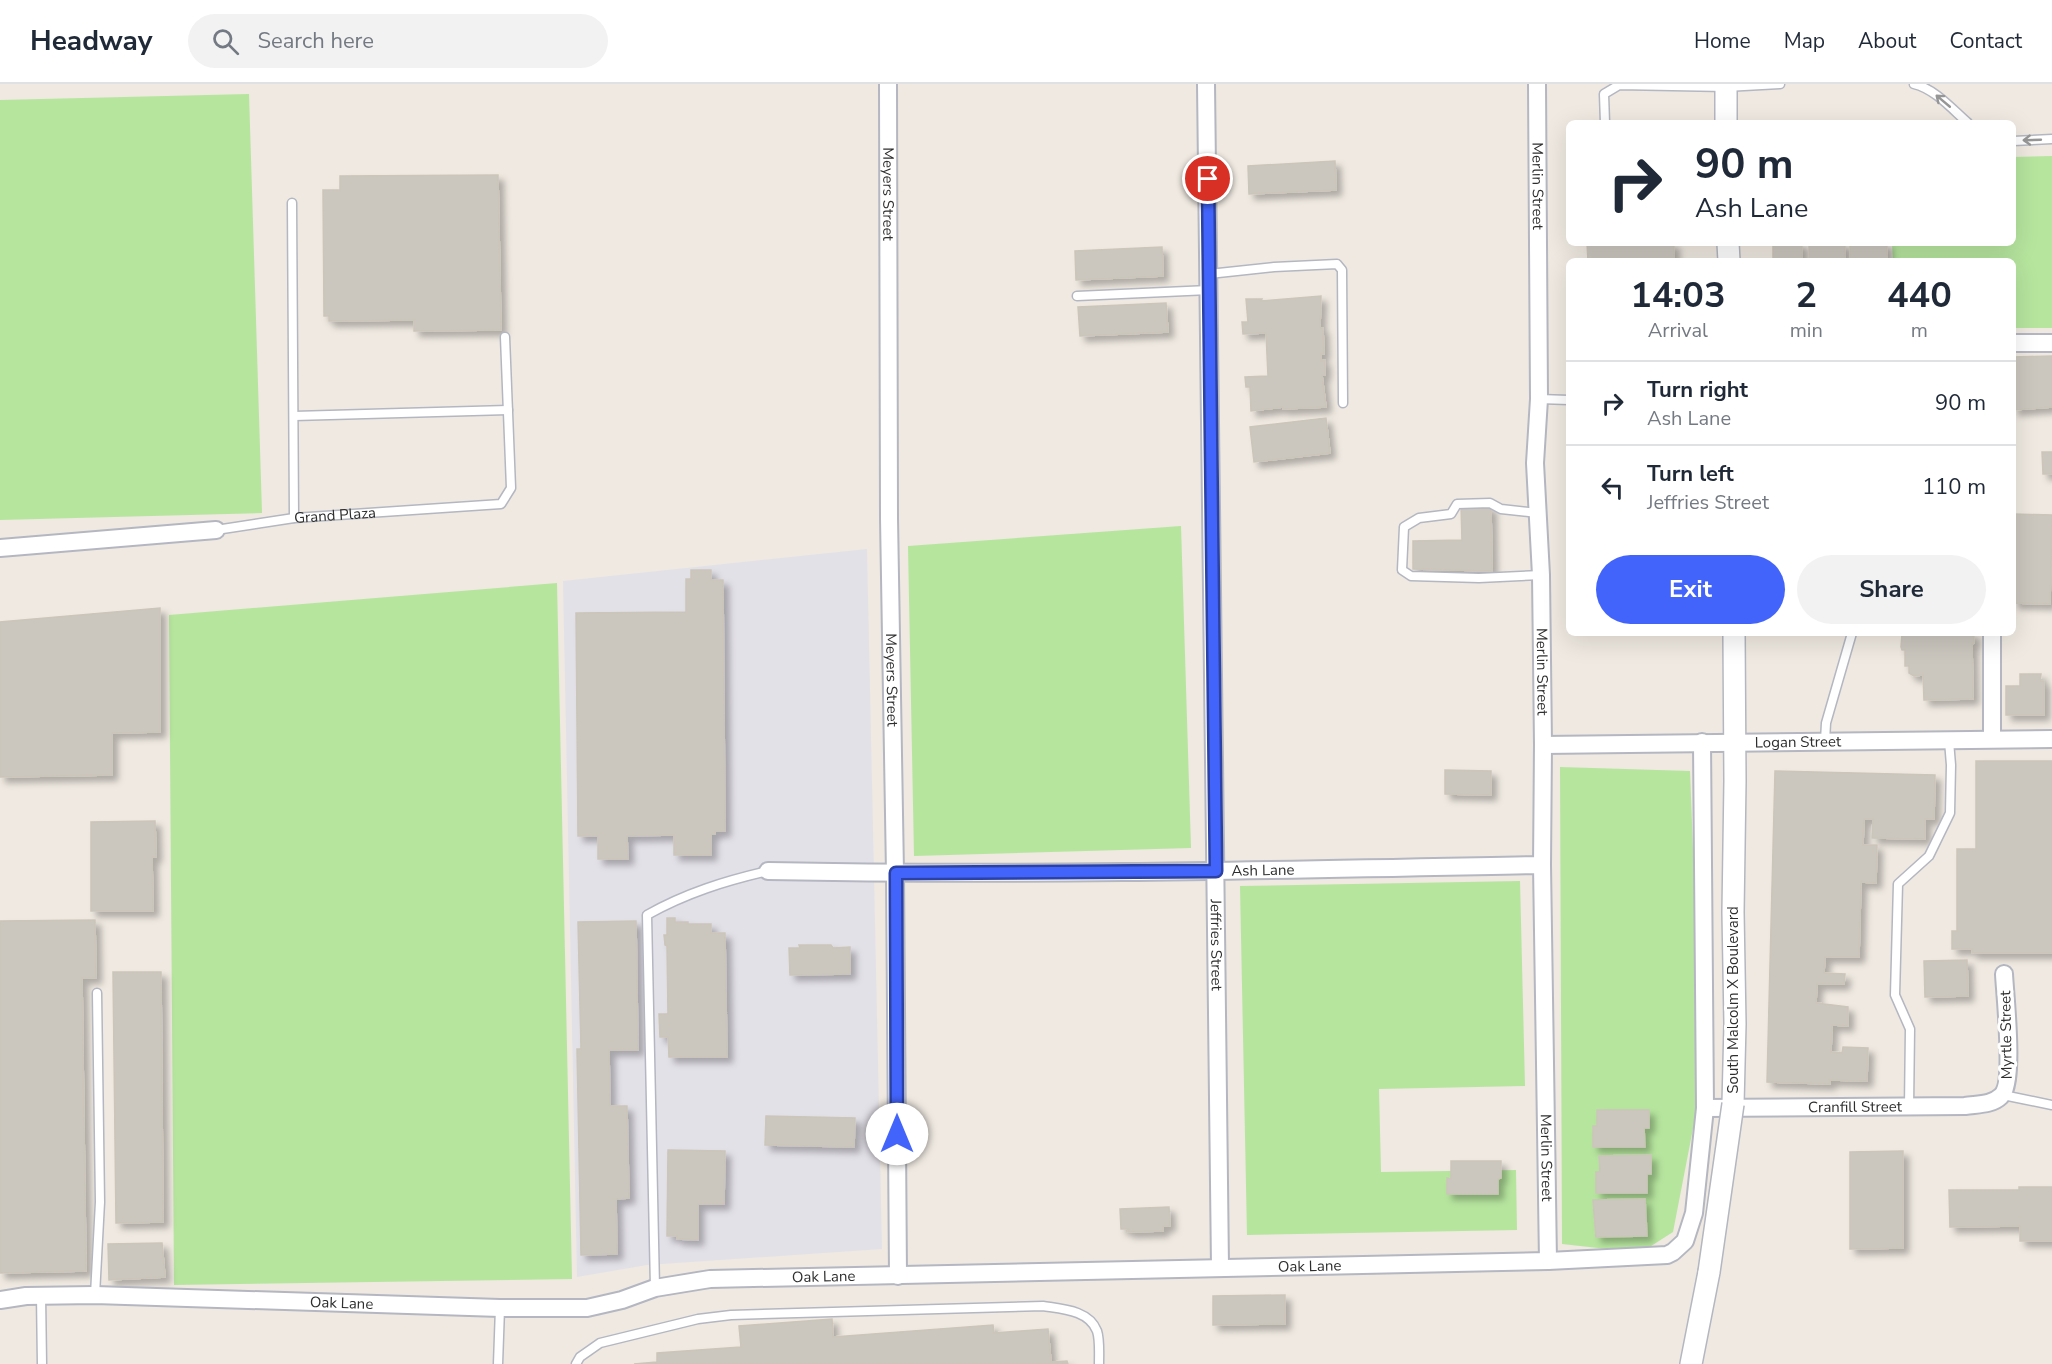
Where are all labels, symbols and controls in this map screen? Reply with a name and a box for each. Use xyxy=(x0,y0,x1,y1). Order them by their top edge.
search box xyxy=(188,14,608,68)
text: Headway xyxy=(30,22,152,60)
icon: search xyxy=(209,25,242,58)
text: Search here xyxy=(257,26,374,56)
text: Home xyxy=(1694,27,1751,55)
text: Map xyxy=(1784,27,1825,55)
text: About xyxy=(1858,27,1916,55)
text: Contact xyxy=(1949,27,2022,55)
one-way arrow xyxy=(1936,94,1951,108)
one-way arrow xyxy=(2023,134,2043,146)
text: 90 m xyxy=(1695,136,1794,193)
street label: Merlin Street xyxy=(1527,142,1548,231)
icon: right xyxy=(1596,144,1674,222)
street label: Meyers Street xyxy=(878,147,898,242)
pin xyxy=(1182,153,1233,204)
icon: arrive xyxy=(1191,162,1224,195)
text: Ash Lane xyxy=(1695,190,1808,227)
text: 14:03 xyxy=(1630,271,1726,320)
text: 2 xyxy=(1795,271,1817,320)
text: 440 xyxy=(1887,271,1952,320)
text: Arrival xyxy=(1648,317,1708,344)
text: min xyxy=(1790,317,1823,344)
text: m xyxy=(1911,317,1928,344)
text: Turn right xyxy=(1647,375,1748,405)
icon: right xyxy=(1596,387,1629,420)
text: 90 m xyxy=(1935,388,1986,418)
text: Ash Lane xyxy=(1647,405,1731,432)
text: Turn left xyxy=(1647,459,1734,489)
icon: left xyxy=(1596,471,1629,504)
text: 110 m xyxy=(1922,472,1986,502)
text: Jeffries Street xyxy=(1647,489,1769,516)
street label: Grand Plaza xyxy=(293,502,377,528)
button: Exit xyxy=(1596,555,1785,624)
button: Share xyxy=(1797,555,1986,624)
street label: Merlin Street xyxy=(1532,628,1553,716)
street label: Meyers Street xyxy=(881,633,903,728)
street label: Logan Street xyxy=(1755,731,1842,753)
street label: Ash Lane xyxy=(1231,860,1295,881)
street label: Jeffries Street xyxy=(1206,898,1227,992)
street label: South Malcolm X Boulevard xyxy=(1723,906,1743,1094)
street label: Myrtle Street xyxy=(1995,990,2017,1080)
street label: Cranfill Street xyxy=(1808,1096,1903,1117)
position arrow xyxy=(865,1102,929,1166)
street label: Merlin Street xyxy=(1536,1114,1557,1202)
street label: Oak Lane xyxy=(1278,1255,1342,1277)
street label: Oak Lane xyxy=(792,1266,856,1287)
street label: Oak Lane xyxy=(310,1292,374,1314)

